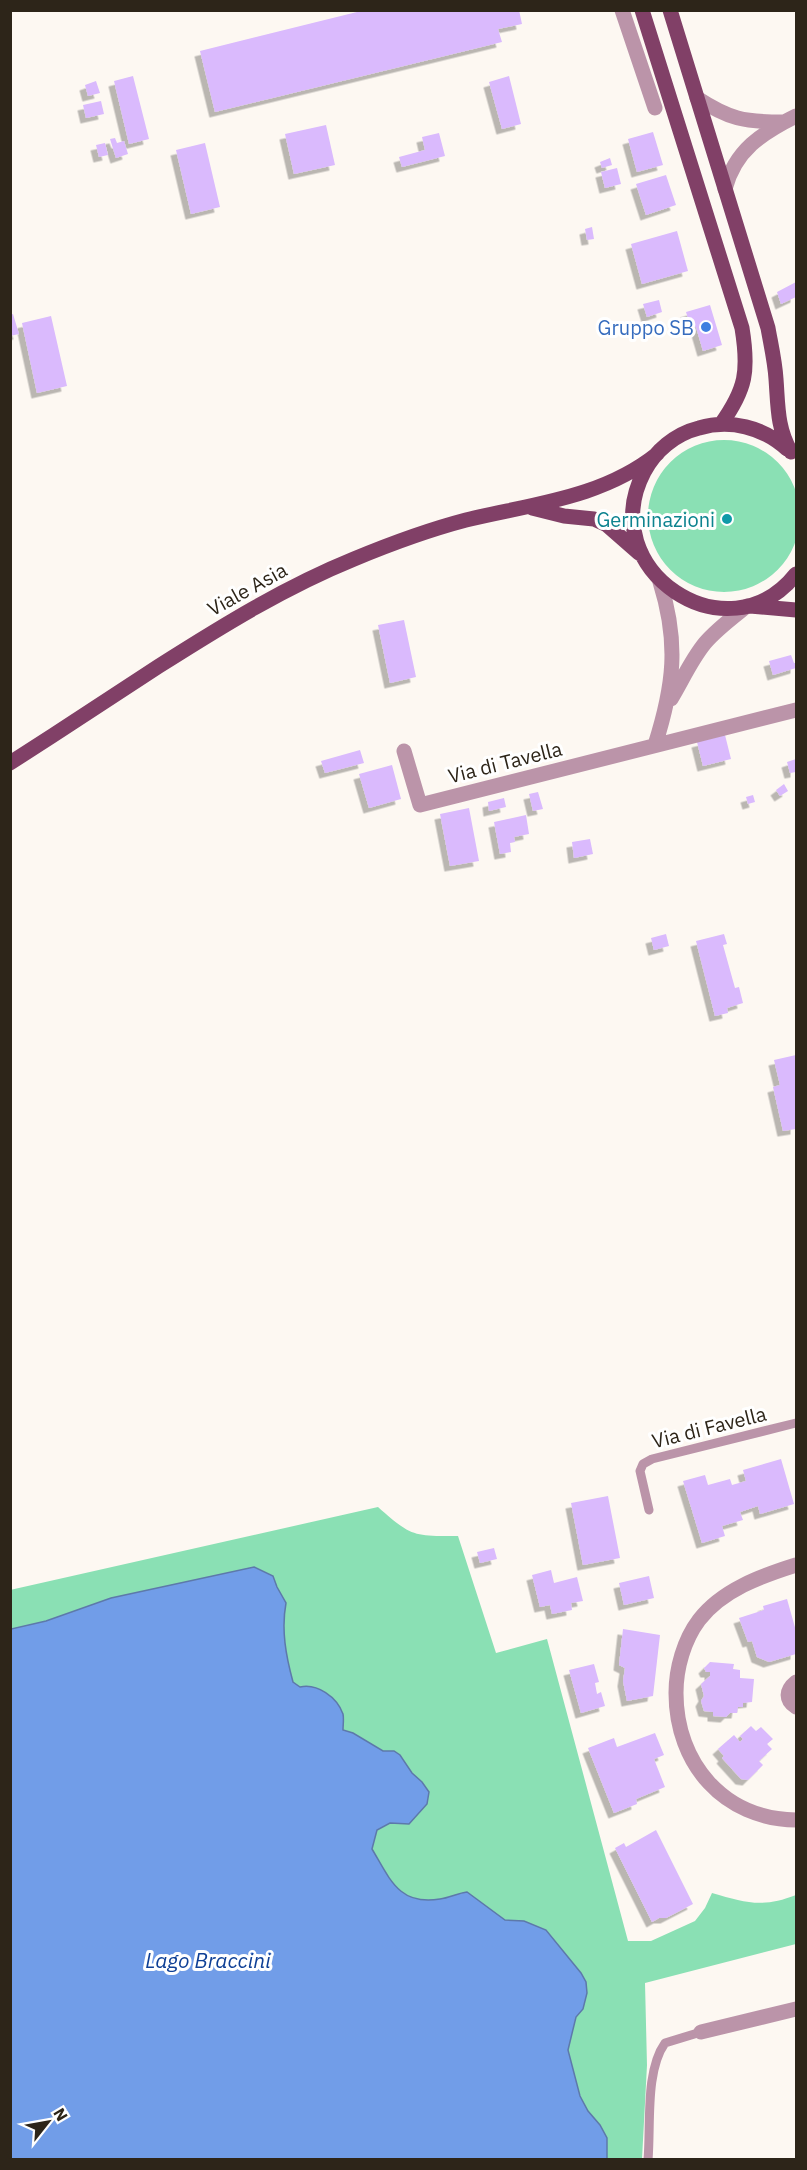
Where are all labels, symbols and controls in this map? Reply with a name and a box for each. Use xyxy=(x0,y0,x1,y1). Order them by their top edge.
place label: Gruppo SB xyxy=(598,314,694,341)
marker: Gruppo SB xyxy=(699,320,713,334)
place label: Germinazioni xyxy=(596,506,715,533)
marker: Germinazioni xyxy=(720,512,734,526)
street label: Viale Asia xyxy=(202,556,292,622)
street label: Via di Tavella xyxy=(445,735,565,789)
street label: Via di Favella xyxy=(649,1400,769,1454)
water label: Lago Braccini xyxy=(145,1946,271,1974)
north arrow xyxy=(18,2092,78,2152)
text: N xyxy=(49,2104,72,2124)

